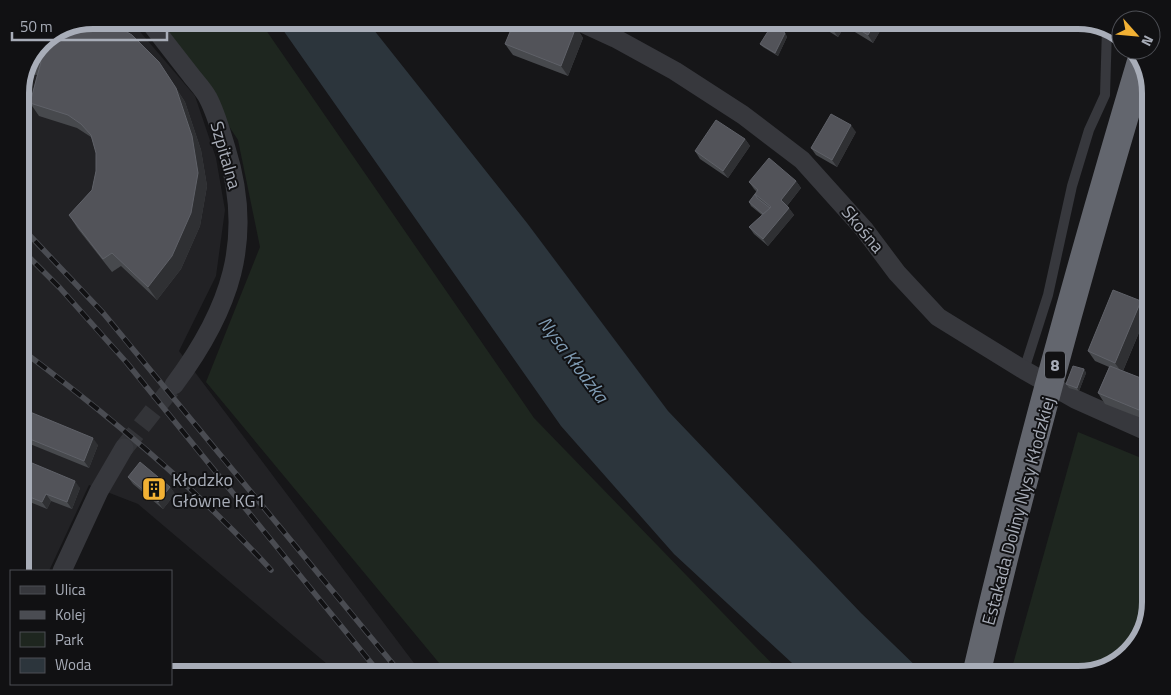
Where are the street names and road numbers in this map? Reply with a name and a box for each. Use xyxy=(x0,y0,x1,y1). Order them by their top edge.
street label: Szpitalna xyxy=(203,118,249,192)
street label: Skośna xyxy=(835,199,891,259)
road number: 8 xyxy=(1045,352,1065,378)
street label: Estakada Doliny Nysy Kłodzkiej xyxy=(974,394,1062,628)

